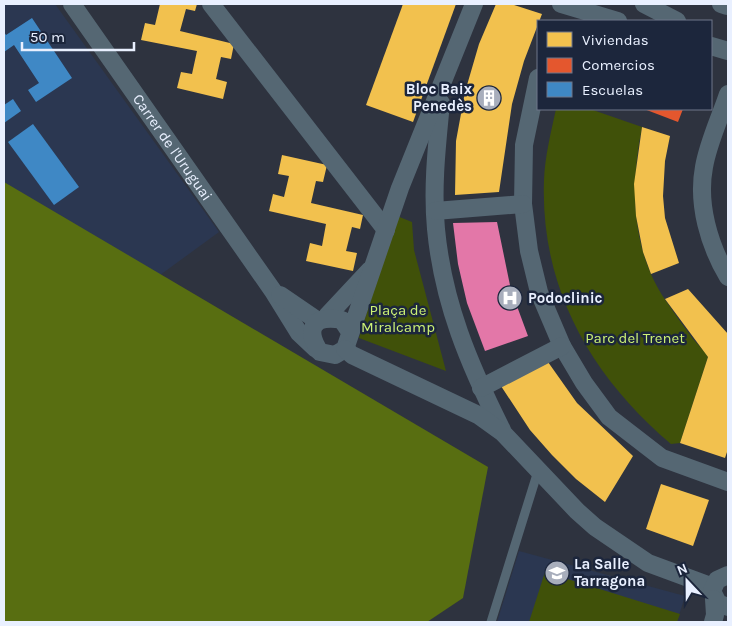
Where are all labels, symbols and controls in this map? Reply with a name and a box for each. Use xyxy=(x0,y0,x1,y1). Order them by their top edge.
scale bar xyxy=(22,20,135,52)
legend xyxy=(537,20,712,110)
text: 50 m xyxy=(30,28,65,46)
text: Viviendas xyxy=(582,31,649,49)
text: Comercios xyxy=(582,56,655,74)
place label: Bloc Baix Penedès xyxy=(406,80,473,115)
text: Escuelas xyxy=(582,81,643,99)
building icon: Bloc Baix Penedès xyxy=(476,85,502,111)
street label: Carrer de l'Uruguai xyxy=(129,91,216,204)
hospital icon: Podoclinic xyxy=(497,285,523,311)
place label: Podoclinic xyxy=(528,289,603,307)
park label: Plaça de Miralcamp xyxy=(361,301,435,336)
park label: Parc del Trenet xyxy=(585,329,685,347)
place label: La Salle Tarragona xyxy=(574,555,645,590)
north arrow xyxy=(662,556,712,606)
school or university icon: La Salle Tarragona xyxy=(544,560,570,586)
text: N xyxy=(674,560,690,579)

